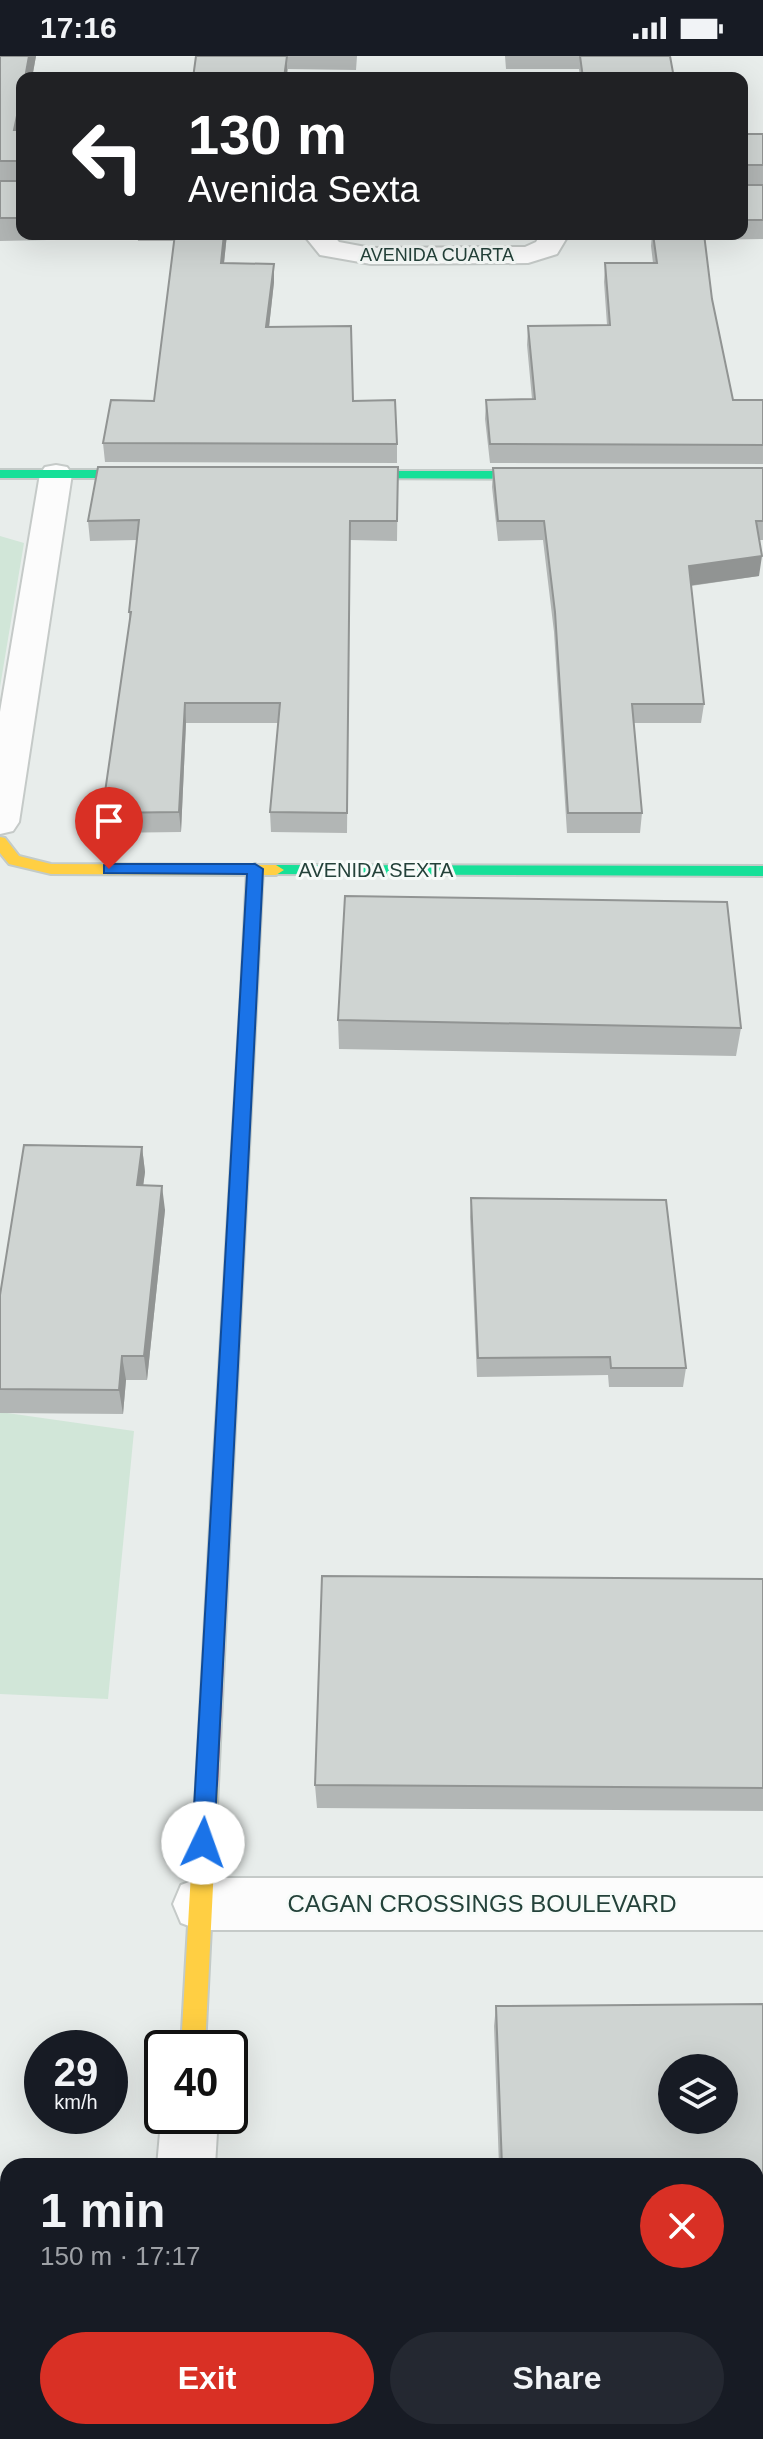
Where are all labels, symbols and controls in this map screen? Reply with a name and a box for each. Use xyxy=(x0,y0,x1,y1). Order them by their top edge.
text: 17:16 xyxy=(40,11,117,44)
text: 130 m xyxy=(188,103,347,166)
icon: left xyxy=(56,104,160,208)
text: Avenida Sexta xyxy=(188,169,420,210)
street label: AVENIDA CUARTA xyxy=(360,245,514,265)
pin xyxy=(75,787,143,869)
icon: arrive xyxy=(87,799,131,843)
street label: AVENIDA SEXTA xyxy=(299,859,454,881)
position arrow xyxy=(161,1801,245,1885)
street label: CAGAN CROSSINGS BOULEVARD xyxy=(288,1890,676,1917)
speed limit sign: 40 xyxy=(144,2030,248,2134)
text: 29 xyxy=(54,2050,98,2094)
map controls xyxy=(658,2054,738,2134)
button: layers xyxy=(658,2054,738,2134)
text: km/h xyxy=(54,2091,98,2113)
text: 1 min xyxy=(40,2184,165,2237)
button: close xyxy=(640,2184,724,2268)
text: 150 m · 17:17 xyxy=(40,2241,200,2271)
button: Exit xyxy=(40,2332,374,2424)
button: Share xyxy=(390,2332,724,2424)

